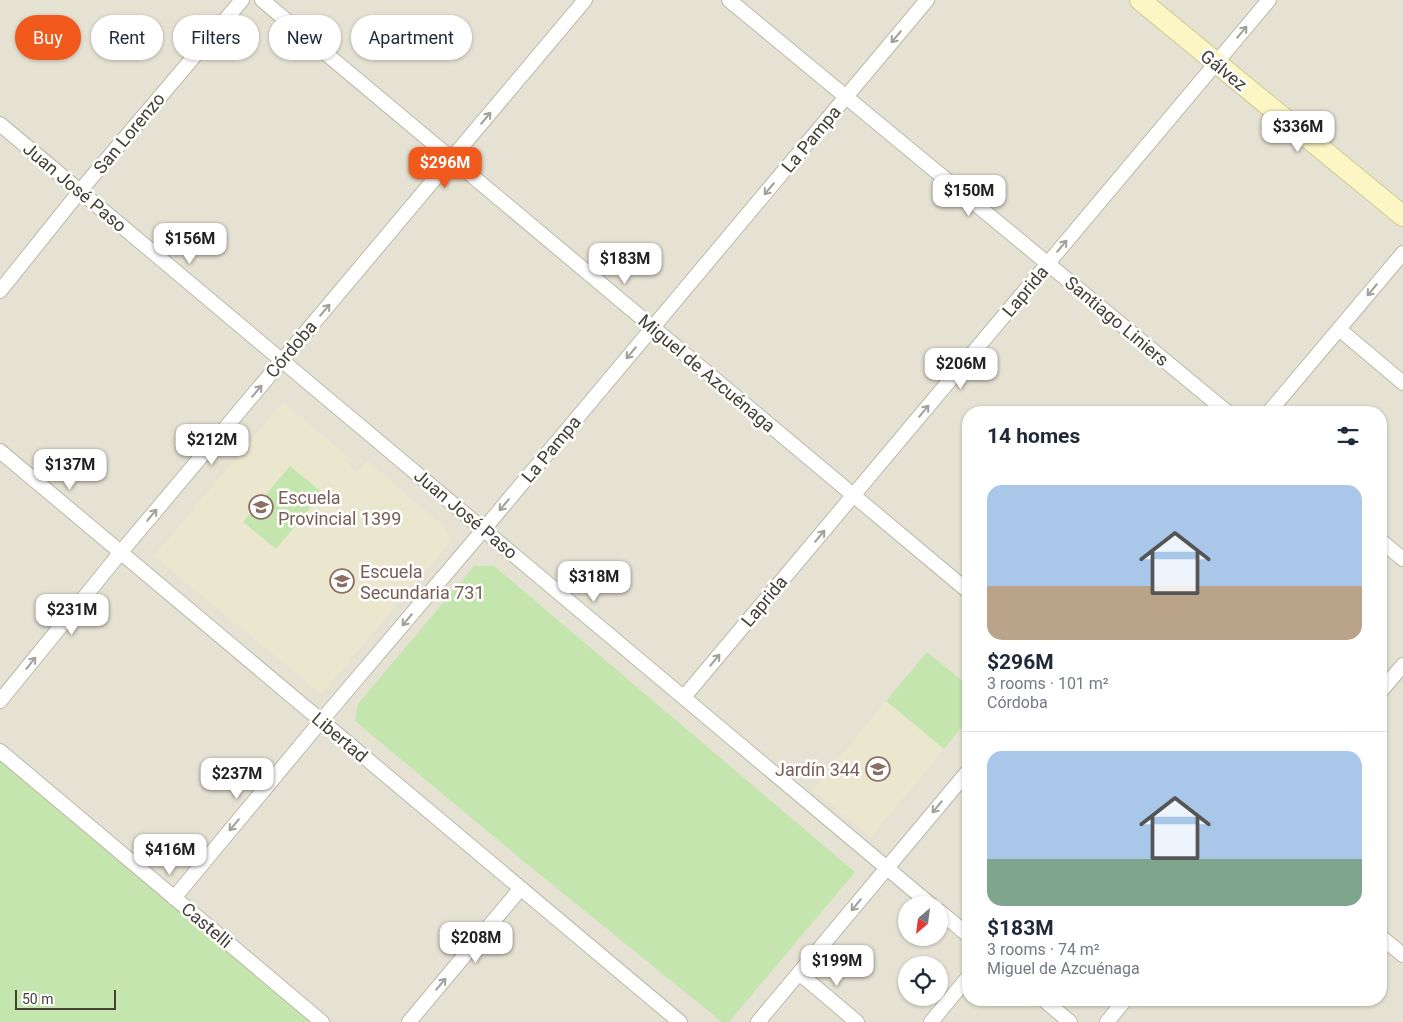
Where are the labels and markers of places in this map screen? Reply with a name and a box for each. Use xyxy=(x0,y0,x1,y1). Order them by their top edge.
pin: $336M xyxy=(1263,110,1333,153)
pin: $296M xyxy=(410,146,480,189)
pin: $150M xyxy=(934,174,1004,217)
pin: $156M xyxy=(155,222,225,265)
pin: $183M xyxy=(590,242,660,285)
pin: $206M xyxy=(926,348,996,390)
pin: $212M xyxy=(177,424,247,466)
pin: $137M xyxy=(35,448,105,491)
place label: Escuela Provincial 1399 xyxy=(278,487,401,529)
school or university icon: Escuela Provincial 1399 xyxy=(248,494,274,520)
pin: $318M xyxy=(559,560,629,603)
place label: Escuela Secundaria 731 xyxy=(360,561,485,603)
school or university icon: Escuela Secundaria 731 xyxy=(329,568,355,594)
pin: $231M xyxy=(37,594,107,636)
school or university icon: Jardín 344 xyxy=(865,756,891,782)
pin: $237M xyxy=(202,758,272,800)
place label: Jardín 344 xyxy=(775,759,860,780)
pin: $416M xyxy=(135,834,205,876)
pin: $208M xyxy=(441,922,511,964)
pin: $199M xyxy=(802,944,872,987)

